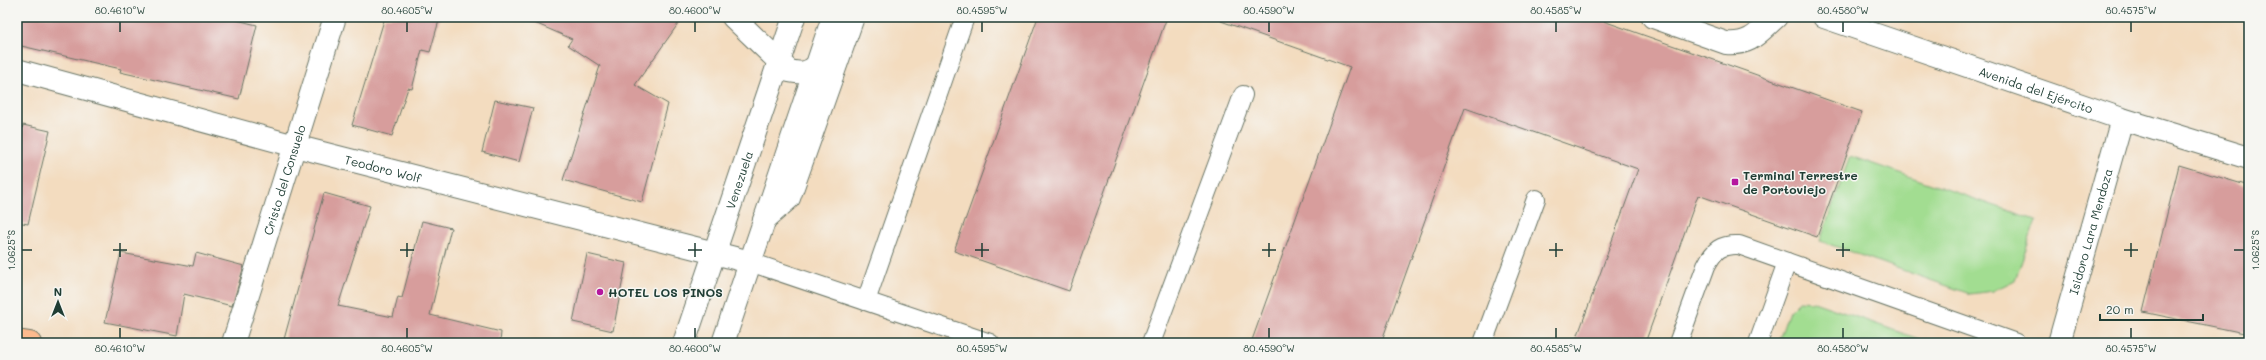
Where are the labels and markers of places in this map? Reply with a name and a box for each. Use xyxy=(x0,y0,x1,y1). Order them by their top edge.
place label: Terminal Terrestre de Portoviejo xyxy=(1743,167,1858,197)
marker: Terminal Terrestre de Portoviejo xyxy=(1730,177,1740,187)
place label: HOTEL LOS PINOS xyxy=(608,284,723,300)
marker: HOTEL LOS PINOS xyxy=(595,287,605,297)

